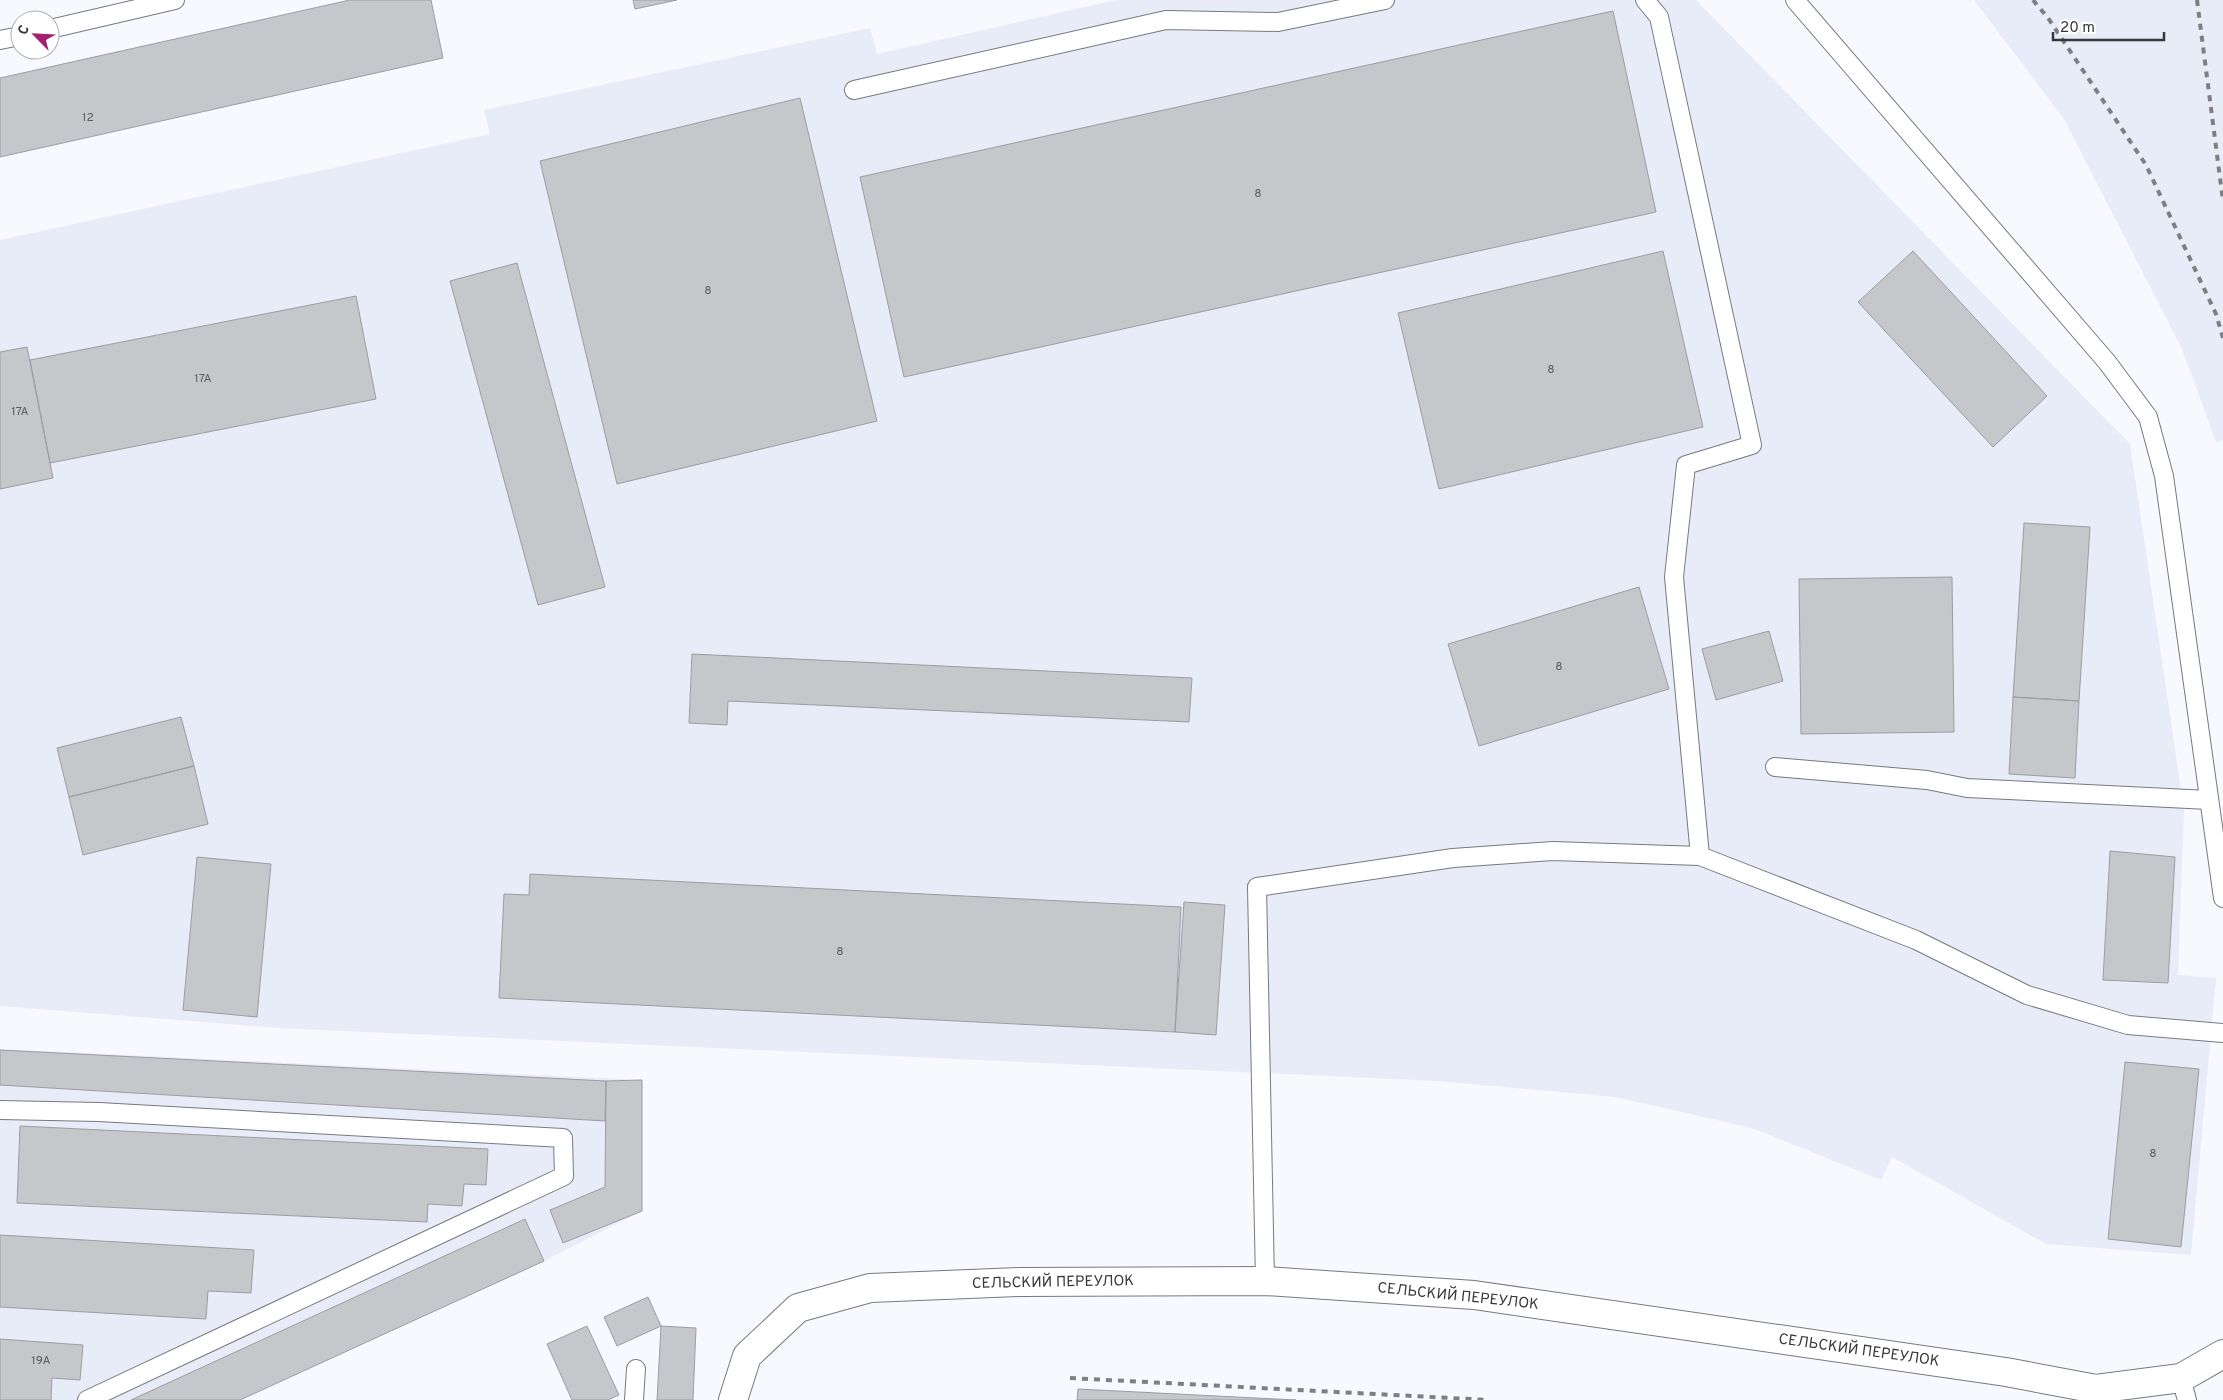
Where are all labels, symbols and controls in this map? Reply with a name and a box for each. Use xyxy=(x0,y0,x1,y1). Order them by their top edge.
north arrow xyxy=(10,10,60,60)
scale bar xyxy=(2053,10,2164,42)
text: 20 m xyxy=(2060,19,2095,38)
text: С xyxy=(15,23,34,38)
house number: 12 xyxy=(82,110,94,126)
house number: 8 xyxy=(1254,186,1262,202)
house number: 8 xyxy=(704,283,712,299)
house number: 8 xyxy=(1547,362,1555,378)
house number: 17А xyxy=(194,371,212,387)
house number: 17А xyxy=(11,404,29,420)
house number: 8 xyxy=(1555,659,1563,675)
house number: 8 xyxy=(836,944,844,960)
house number: 8 xyxy=(2149,1146,2157,1162)
street label: СЕЛЬСКИЙ ПЕРЕУЛОК xyxy=(972,1270,1134,1294)
street label: СЕЛЬСКИЙ ПЕРЕУЛОК xyxy=(1376,1277,1540,1315)
street label: СЕЛЬСКИЙ ПЕРЕУЛОК xyxy=(1777,1328,1941,1372)
house number: 19А xyxy=(31,1353,51,1369)

